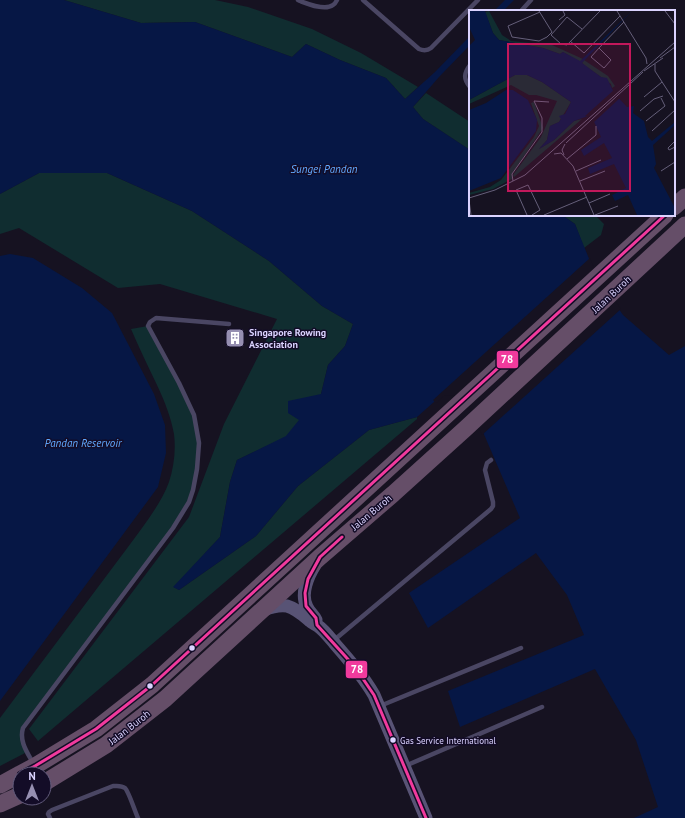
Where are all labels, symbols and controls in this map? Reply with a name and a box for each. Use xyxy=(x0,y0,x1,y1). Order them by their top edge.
inset map xyxy=(469,10,675,216)
water label: Sungei Pandan xyxy=(291,162,358,176)
street label: Jalan Buroh xyxy=(588,273,634,317)
place label: Singapore Rowing Association xyxy=(249,326,326,351)
building icon: Singapore Rowing Association xyxy=(224,327,246,349)
line badge: 78 xyxy=(496,350,519,369)
text: 78 xyxy=(501,352,513,366)
water label: Pandan Reservoir xyxy=(44,436,123,450)
street label: Jalan Buroh xyxy=(347,492,394,534)
unlabelled marker xyxy=(187,643,197,653)
line badge: 78 xyxy=(345,660,368,679)
text: 78 xyxy=(351,662,363,676)
unlabelled marker xyxy=(145,681,155,691)
street label: Jalan Buroh xyxy=(105,707,153,748)
marker: Gas Service International xyxy=(388,735,398,745)
place label: Gas Service International xyxy=(400,735,496,746)
north arrow xyxy=(12,766,52,806)
text: N xyxy=(28,769,36,783)

